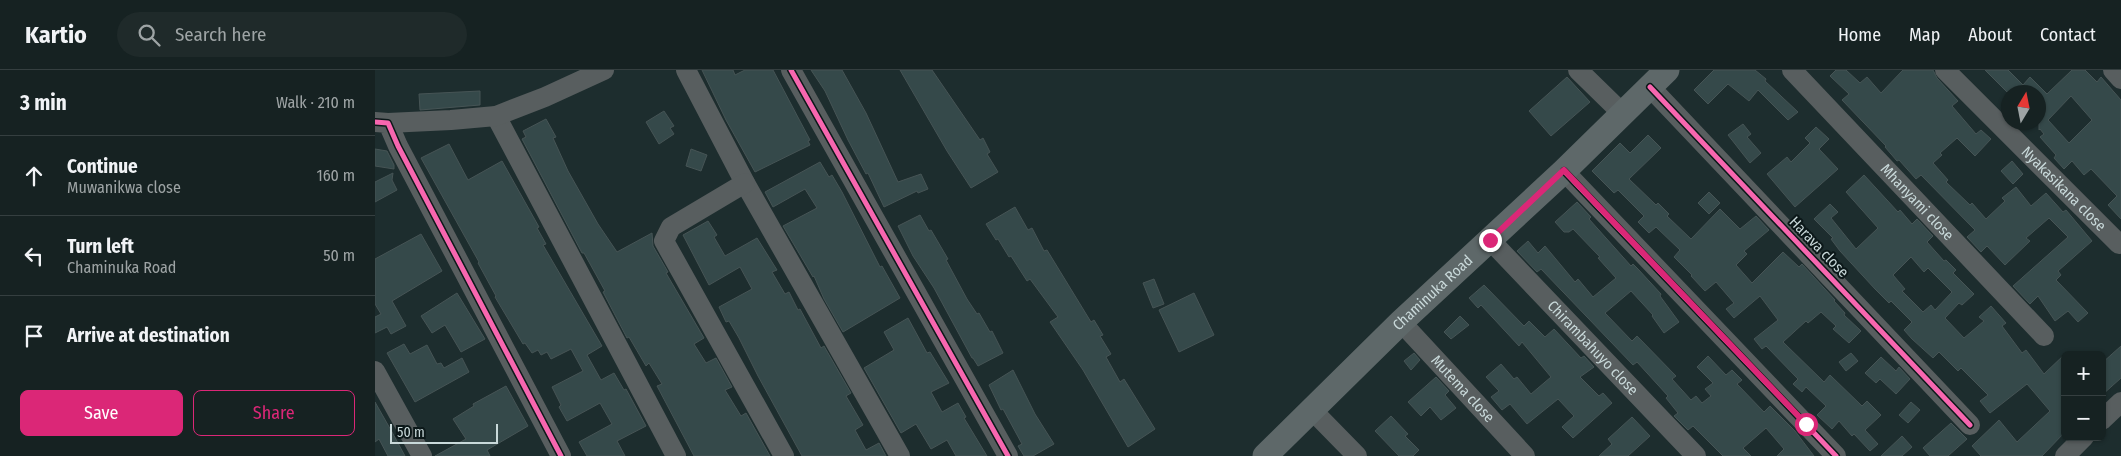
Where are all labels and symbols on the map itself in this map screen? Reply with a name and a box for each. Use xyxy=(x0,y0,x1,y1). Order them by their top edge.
north arrow xyxy=(2001,85,2046,130)
street label: Nyakasikana close xyxy=(2018,143,2110,235)
street label: Mhanyami close xyxy=(1877,160,1958,244)
street label: Harava close xyxy=(1786,213,1852,281)
route end xyxy=(1479,229,1502,252)
street label: Chaminuka Road xyxy=(1389,251,1476,334)
street label: Chirambahuyo close xyxy=(1544,297,1642,399)
street label: Mutema close xyxy=(1427,351,1498,426)
route start xyxy=(1795,413,1818,436)
scale bar xyxy=(390,421,497,444)

